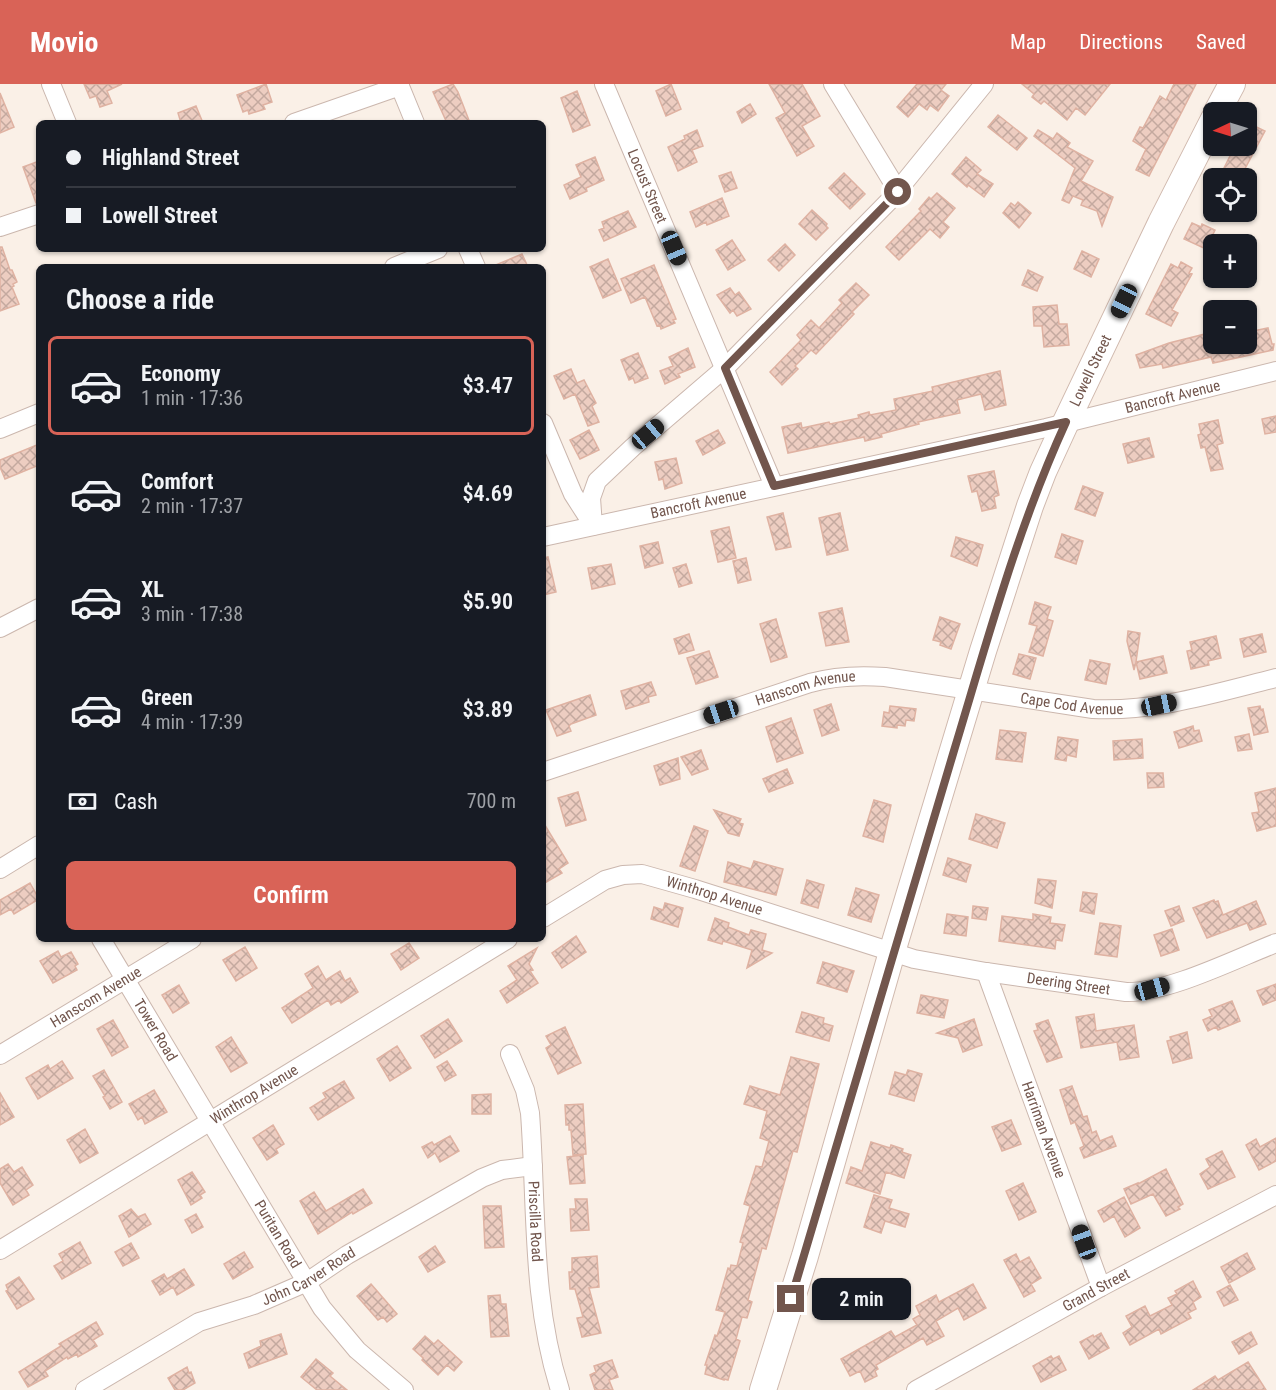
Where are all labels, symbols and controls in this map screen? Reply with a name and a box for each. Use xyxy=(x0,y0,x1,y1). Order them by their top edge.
text: Movio xyxy=(30,26,99,59)
text: Map xyxy=(1010,30,1046,54)
text: Directions xyxy=(1079,30,1163,54)
text: Saved xyxy=(1196,30,1246,54)
north arrow xyxy=(1203,102,1257,156)
map controls xyxy=(1203,102,1257,354)
text: Highland Street xyxy=(102,145,239,170)
street label: Locust Street xyxy=(624,146,671,226)
button: locate xyxy=(1203,168,1257,222)
route start xyxy=(884,178,911,205)
text: Lowell Street xyxy=(102,203,218,228)
car xyxy=(659,228,689,268)
button: + xyxy=(1203,234,1257,288)
car xyxy=(1108,281,1140,321)
text: Choose a ride xyxy=(66,284,214,316)
button: − xyxy=(1203,300,1257,354)
street label: Lowell Street xyxy=(1066,332,1115,409)
icon: car xyxy=(69,359,123,413)
text: Economy xyxy=(141,361,221,386)
text: $3.47 xyxy=(462,373,513,398)
street label: Bancroft Avenue xyxy=(1123,376,1222,417)
text: 1 min · 17:36 xyxy=(141,386,243,410)
car xyxy=(628,416,668,452)
icon: car xyxy=(69,467,123,521)
text: Comfort xyxy=(141,469,214,494)
text: $4.69 xyxy=(462,481,513,506)
street label: Bancroft Avenue xyxy=(649,484,748,522)
text: 2 min · 17:37 xyxy=(141,494,243,518)
icon: car xyxy=(69,575,123,629)
text: XL xyxy=(141,577,164,602)
text: $5.90 xyxy=(462,589,513,614)
text: 3 min · 17:38 xyxy=(141,602,243,626)
street label: Hanscom Avenue xyxy=(753,667,856,710)
icon: car xyxy=(69,683,123,737)
text: Green xyxy=(141,685,193,710)
street label: Cape Cod Avenue xyxy=(1019,689,1124,718)
car xyxy=(1140,692,1178,718)
text: $3.89 xyxy=(462,697,513,722)
car xyxy=(701,698,741,726)
text: 4 min · 17:39 xyxy=(141,710,243,734)
icon: cash xyxy=(66,785,99,818)
text: Cash xyxy=(114,789,158,814)
text: 700 m xyxy=(467,789,516,813)
button: Confirm xyxy=(66,861,516,930)
street label: Winthrop Avenue xyxy=(664,872,765,919)
street label: Hanscom Avenue xyxy=(47,963,145,1031)
street label: Deering Street xyxy=(1026,969,1111,999)
car xyxy=(1132,975,1172,1003)
street label: Tower Road xyxy=(130,995,181,1064)
street label: Winthrop Avenue xyxy=(207,1061,301,1128)
street label: Harriman Avenue xyxy=(1018,1079,1069,1181)
street label: Priscilla Road xyxy=(524,1180,546,1263)
street label: Puritan Road xyxy=(250,1197,305,1271)
car xyxy=(1069,1222,1099,1262)
street label: John Carver Road xyxy=(259,1243,358,1310)
street label: Grand Street xyxy=(1059,1265,1133,1316)
callout: 2 min xyxy=(812,1278,911,1320)
route end xyxy=(777,1285,804,1312)
text: 2 min xyxy=(839,1287,884,1311)

